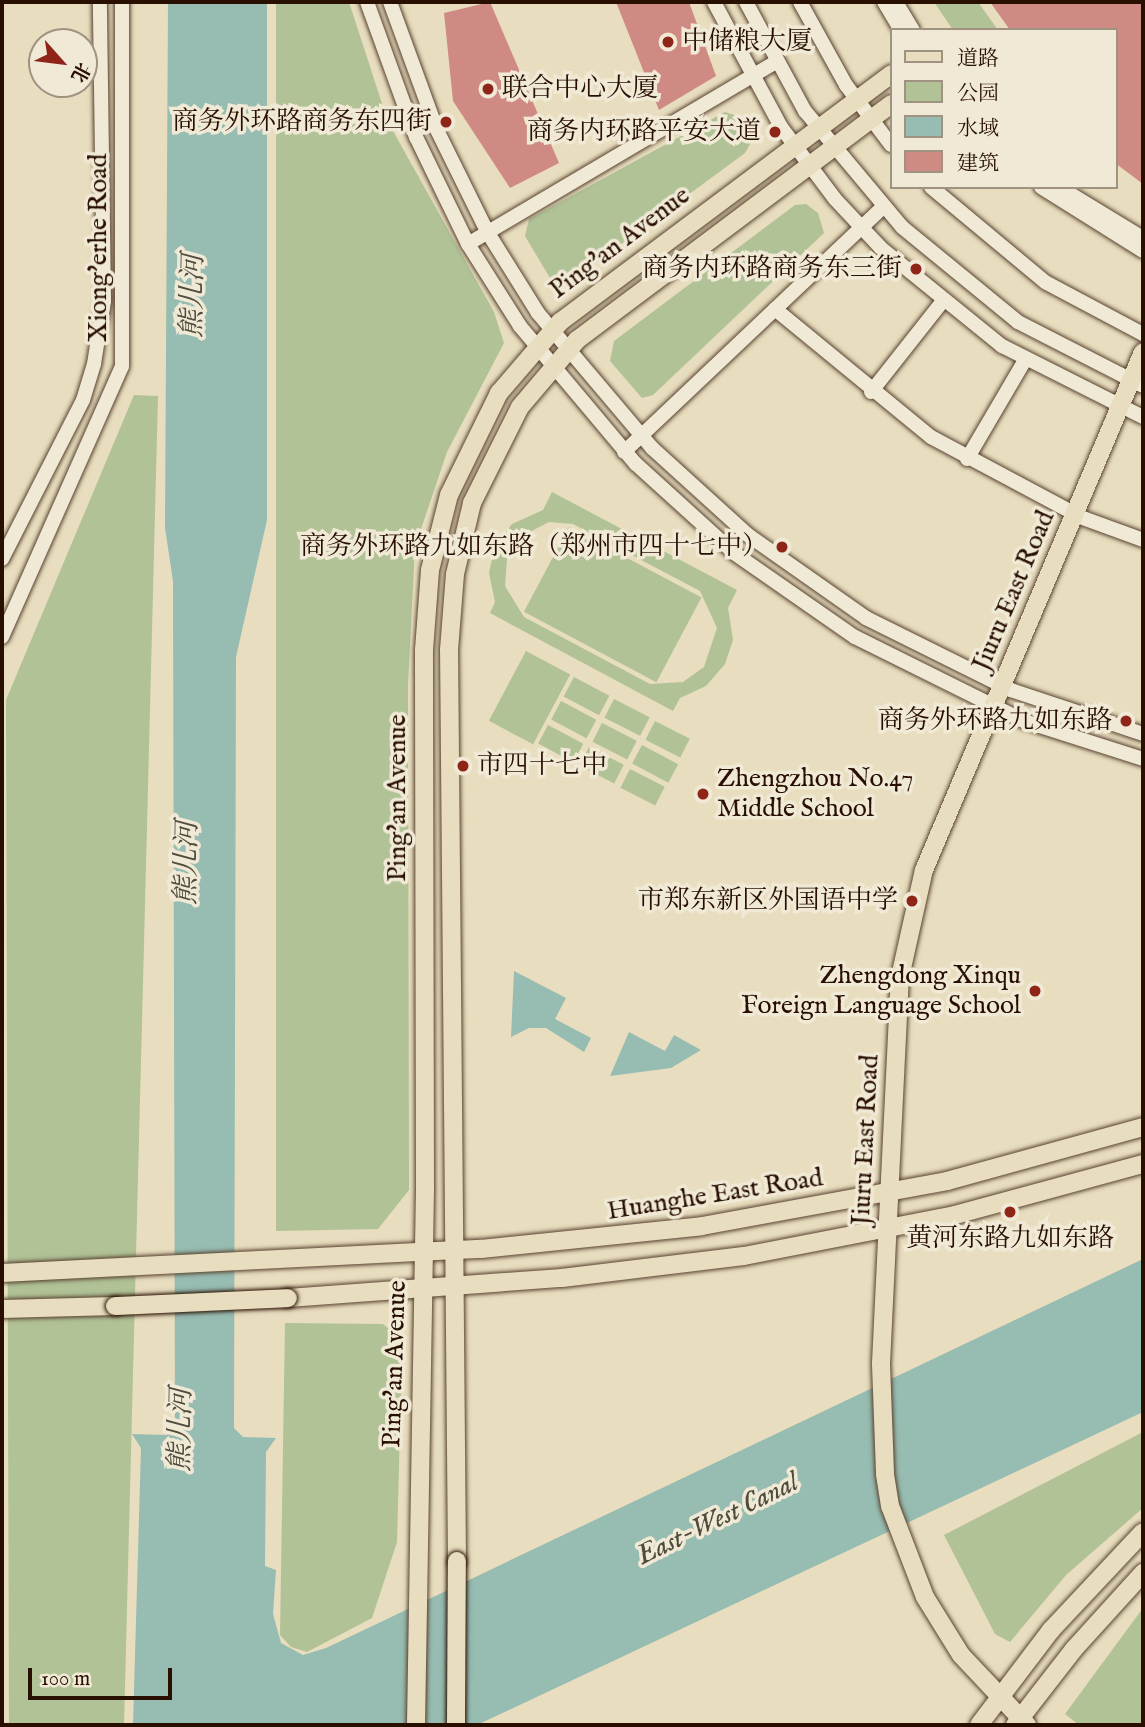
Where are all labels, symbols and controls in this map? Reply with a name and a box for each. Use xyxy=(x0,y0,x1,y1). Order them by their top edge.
place label: 中储粮大厦 xyxy=(682,26,812,58)
north arrow xyxy=(28,28,98,98)
legend xyxy=(890,28,1117,189)
marker: 中储粮大厦 xyxy=(660,34,676,50)
text: 道路 xyxy=(957,46,999,73)
text: 北 xyxy=(65,58,95,86)
place label: 联合中心大厦 xyxy=(502,73,658,105)
marker: 联合中心大厦 xyxy=(480,81,496,97)
text: 公园 xyxy=(957,81,999,108)
place label: 商务外环路商务东四街 xyxy=(172,106,432,138)
marker: 商务外环路商务东四街 xyxy=(438,114,454,130)
place label: 商务内环路平安大道 xyxy=(527,116,761,148)
text: 水域 xyxy=(957,116,999,143)
marker: 商务内环路平安大道 xyxy=(767,124,783,140)
text: 建筑 xyxy=(957,151,999,178)
street label: Xiong'erhe Road xyxy=(83,154,115,342)
street label: Ping'an Avenue xyxy=(544,180,696,306)
place label: 商务内环路商务东三街 xyxy=(642,253,902,285)
water label: 熊儿河 xyxy=(176,254,212,338)
marker: 商务内环路商务东三街 xyxy=(908,261,924,277)
street label: Jiuru East Road xyxy=(966,506,1062,676)
place label: 商务外环路九如东路（郑州市四十七中） xyxy=(300,531,768,563)
marker: 商务外环路九如东路（郑州市四十七中） xyxy=(774,539,790,555)
place label: 商务外环路九如东路 xyxy=(878,705,1112,737)
marker: 商务外环路九如东路 xyxy=(1118,713,1134,729)
street label: Ping'an Avenue xyxy=(382,714,414,882)
place label: 市四十七中 xyxy=(477,750,607,782)
marker: 市四十七中 xyxy=(455,758,471,774)
place label: Zhengzhou No.47 Middle School xyxy=(717,763,913,824)
marker: Zhengzhou No.47 Middle School xyxy=(695,786,711,802)
water label: 熊儿河 xyxy=(170,821,206,905)
place label: 市郑东新区外国语中学 xyxy=(638,885,898,917)
marker: 市郑东新区外国语中学 xyxy=(904,893,920,909)
place label: Zhengdong Xinqu Foreign Language School xyxy=(741,960,1021,1021)
marker: Zhengdong Xinqu Foreign Language School xyxy=(1027,983,1043,999)
street label: Jiuru East Road xyxy=(846,1054,886,1226)
street label: Huanghe East Road xyxy=(605,1163,825,1227)
marker: 黄河东路九如东路 xyxy=(1002,1204,1018,1220)
place label: 黄河东路九如东路 xyxy=(906,1223,1114,1255)
street label: Ping'an Avenue xyxy=(376,1280,414,1448)
water label: 熊儿河 xyxy=(164,1388,200,1472)
water label: East-West Canal xyxy=(632,1466,804,1574)
scale bar xyxy=(32,1654,175,1698)
text: 100 m xyxy=(41,1666,90,1693)

